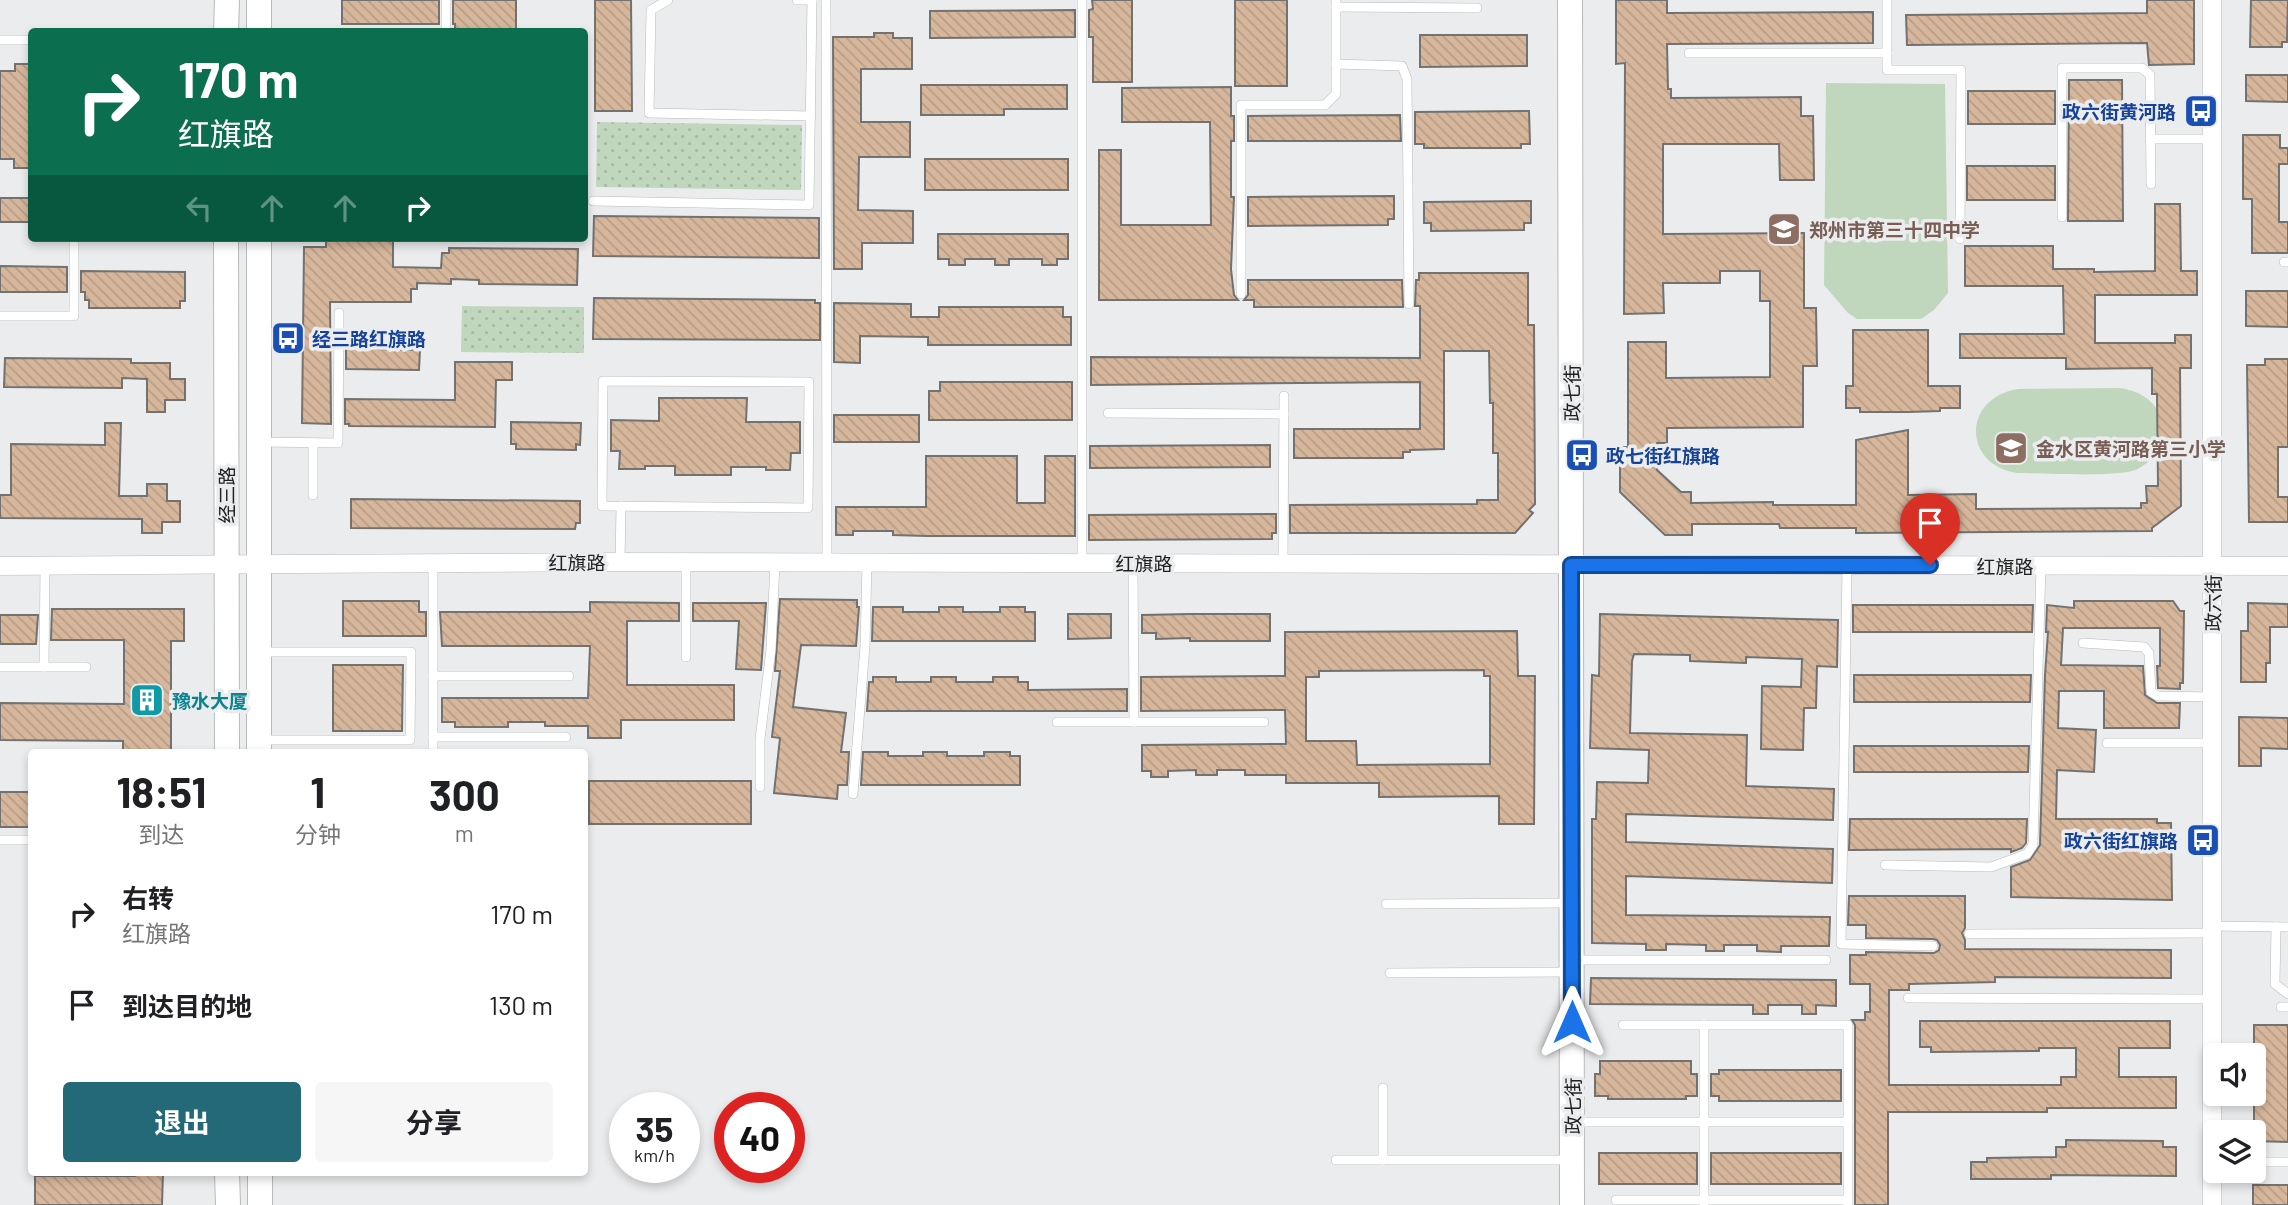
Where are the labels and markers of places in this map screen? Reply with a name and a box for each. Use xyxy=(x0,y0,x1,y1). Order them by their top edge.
bus stop icon: 政六街黄河路 xyxy=(2182,92,2220,130)
place label: 政六街黄河路 xyxy=(2062,100,2176,123)
school or university icon: 郑州市第三十四中学 xyxy=(1765,210,1803,248)
place label: 郑州市第三十四中学 xyxy=(1809,218,1980,241)
bus stop icon: 经三路红旗路 xyxy=(269,319,307,357)
place label: 经三路红旗路 xyxy=(312,327,426,350)
school or university icon: 金水区黄河路第三小学 xyxy=(1992,429,2030,467)
bus stop icon: 政七街红旗路 xyxy=(1563,436,1601,474)
place label: 金水区黄河路第三小学 xyxy=(2036,437,2226,460)
place label: 政七街红旗路 xyxy=(1606,444,1720,467)
pin xyxy=(1900,493,1960,565)
building icon: 豫水大厦 xyxy=(128,681,166,719)
place label: 豫水大厦 xyxy=(172,689,248,712)
bus stop icon: 政六街红旗路 xyxy=(2184,821,2222,859)
place label: 政六街红旗路 xyxy=(2064,829,2178,852)

